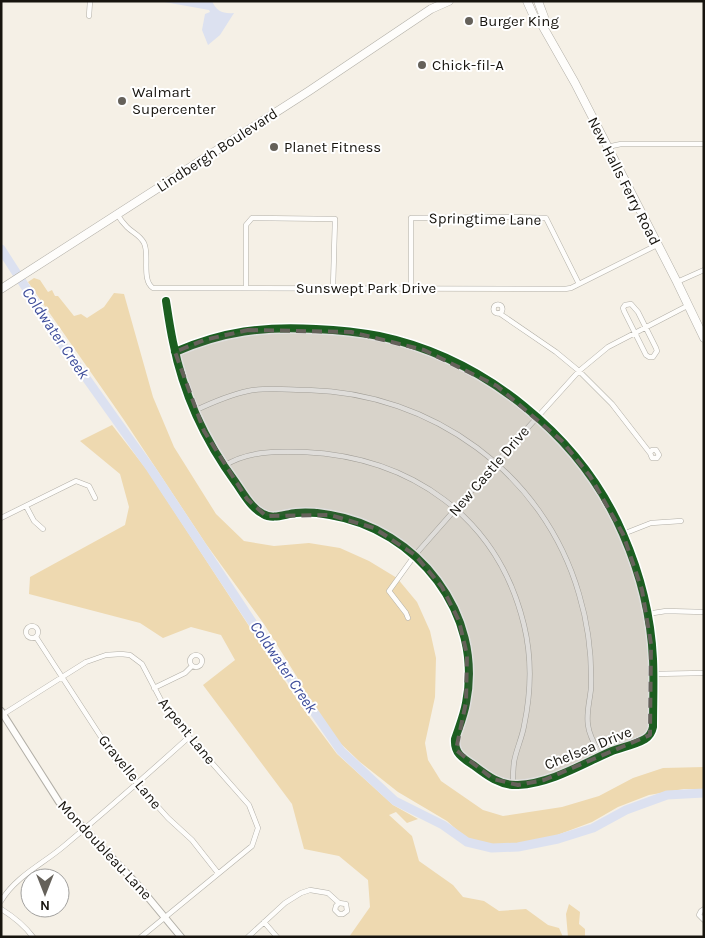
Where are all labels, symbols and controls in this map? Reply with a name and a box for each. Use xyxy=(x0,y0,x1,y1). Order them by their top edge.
place label: Burger King xyxy=(479,12,559,30)
marker: Burger King xyxy=(463,15,475,27)
place label: Chick-fil-A xyxy=(432,56,504,74)
marker: Chick-fil-A xyxy=(416,59,428,71)
place label: Walmart Supercenter xyxy=(132,83,216,118)
marker: Walmart Supercenter xyxy=(116,95,128,107)
street label: Lindbergh Boulevard xyxy=(153,104,281,196)
street label: New Halls Ferry Road xyxy=(584,114,664,248)
place label: Planet Fitness xyxy=(284,138,381,156)
marker: Planet Fitness xyxy=(268,141,280,153)
street label: Springtime Lane xyxy=(429,209,541,229)
street label: Sunswept Park Drive xyxy=(296,279,436,297)
water label: Coldwater Creek xyxy=(18,283,94,383)
street label: New Castle Drive xyxy=(445,422,533,520)
water label: Coldwater Creek xyxy=(246,617,322,717)
street label: Arpent Lane xyxy=(155,694,219,768)
street label: Chelsea Drive xyxy=(542,722,634,774)
street label: Gravelle Lane xyxy=(95,731,165,813)
street label: Mondoubleau Lane xyxy=(54,796,156,904)
north arrow xyxy=(20,868,70,918)
text: N xyxy=(40,897,50,914)

